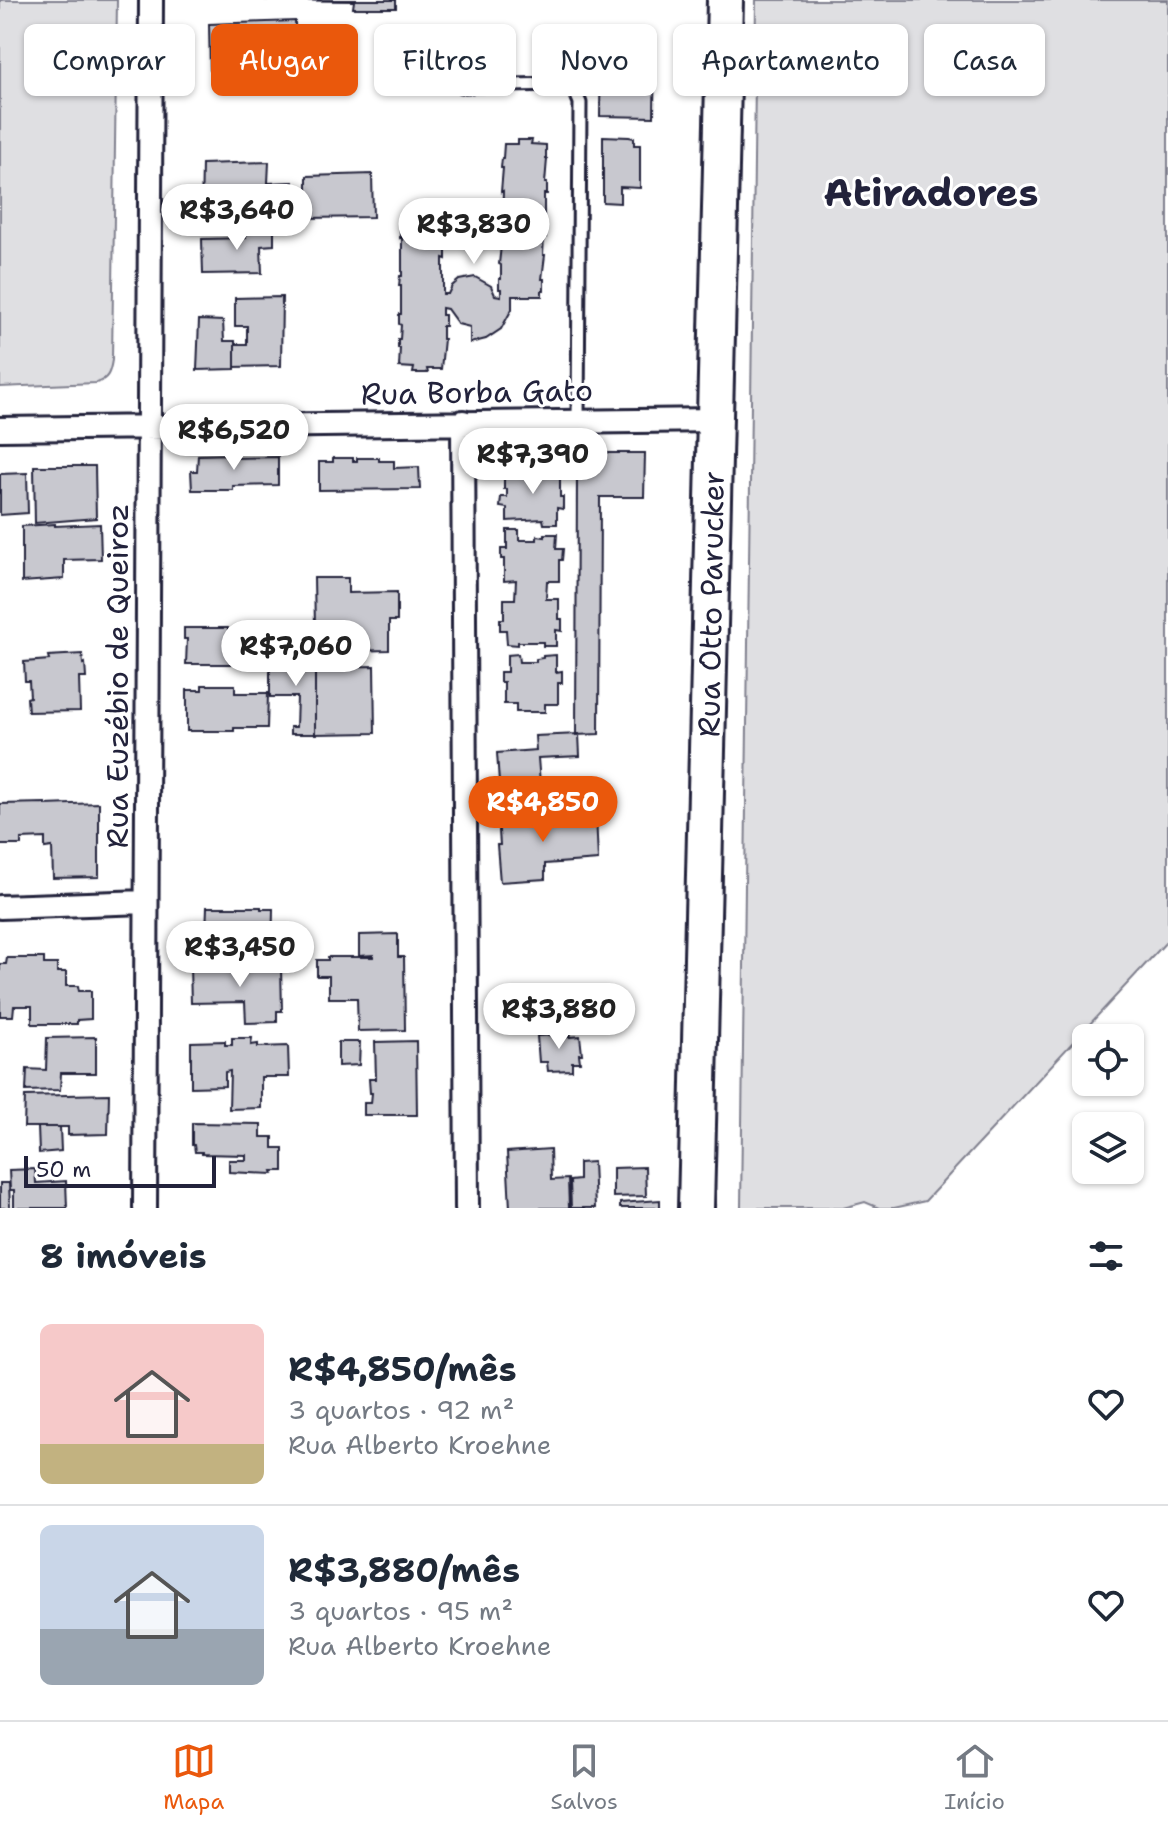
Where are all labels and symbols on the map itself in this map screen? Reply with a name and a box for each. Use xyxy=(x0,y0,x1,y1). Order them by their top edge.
district label: Atiradores xyxy=(823,167,1039,218)
pin: R$3,640 xyxy=(163,184,311,252)
pin: R$3,830 xyxy=(400,198,548,266)
street label: Rua Borba Gato xyxy=(361,369,593,415)
pin: R$6,520 xyxy=(160,404,308,472)
pin: R$7,390 xyxy=(459,428,607,496)
street label: Rua Otto Parucker xyxy=(688,470,734,738)
street label: Rua Euzébio de Queiroz xyxy=(97,503,138,849)
pin: R$7,060 xyxy=(222,620,370,688)
pin: R$4,850 xyxy=(469,776,617,844)
pin: R$3,450 xyxy=(166,921,314,989)
pin: R$3,880 xyxy=(485,983,633,1051)
scale bar xyxy=(24,1152,216,1188)

